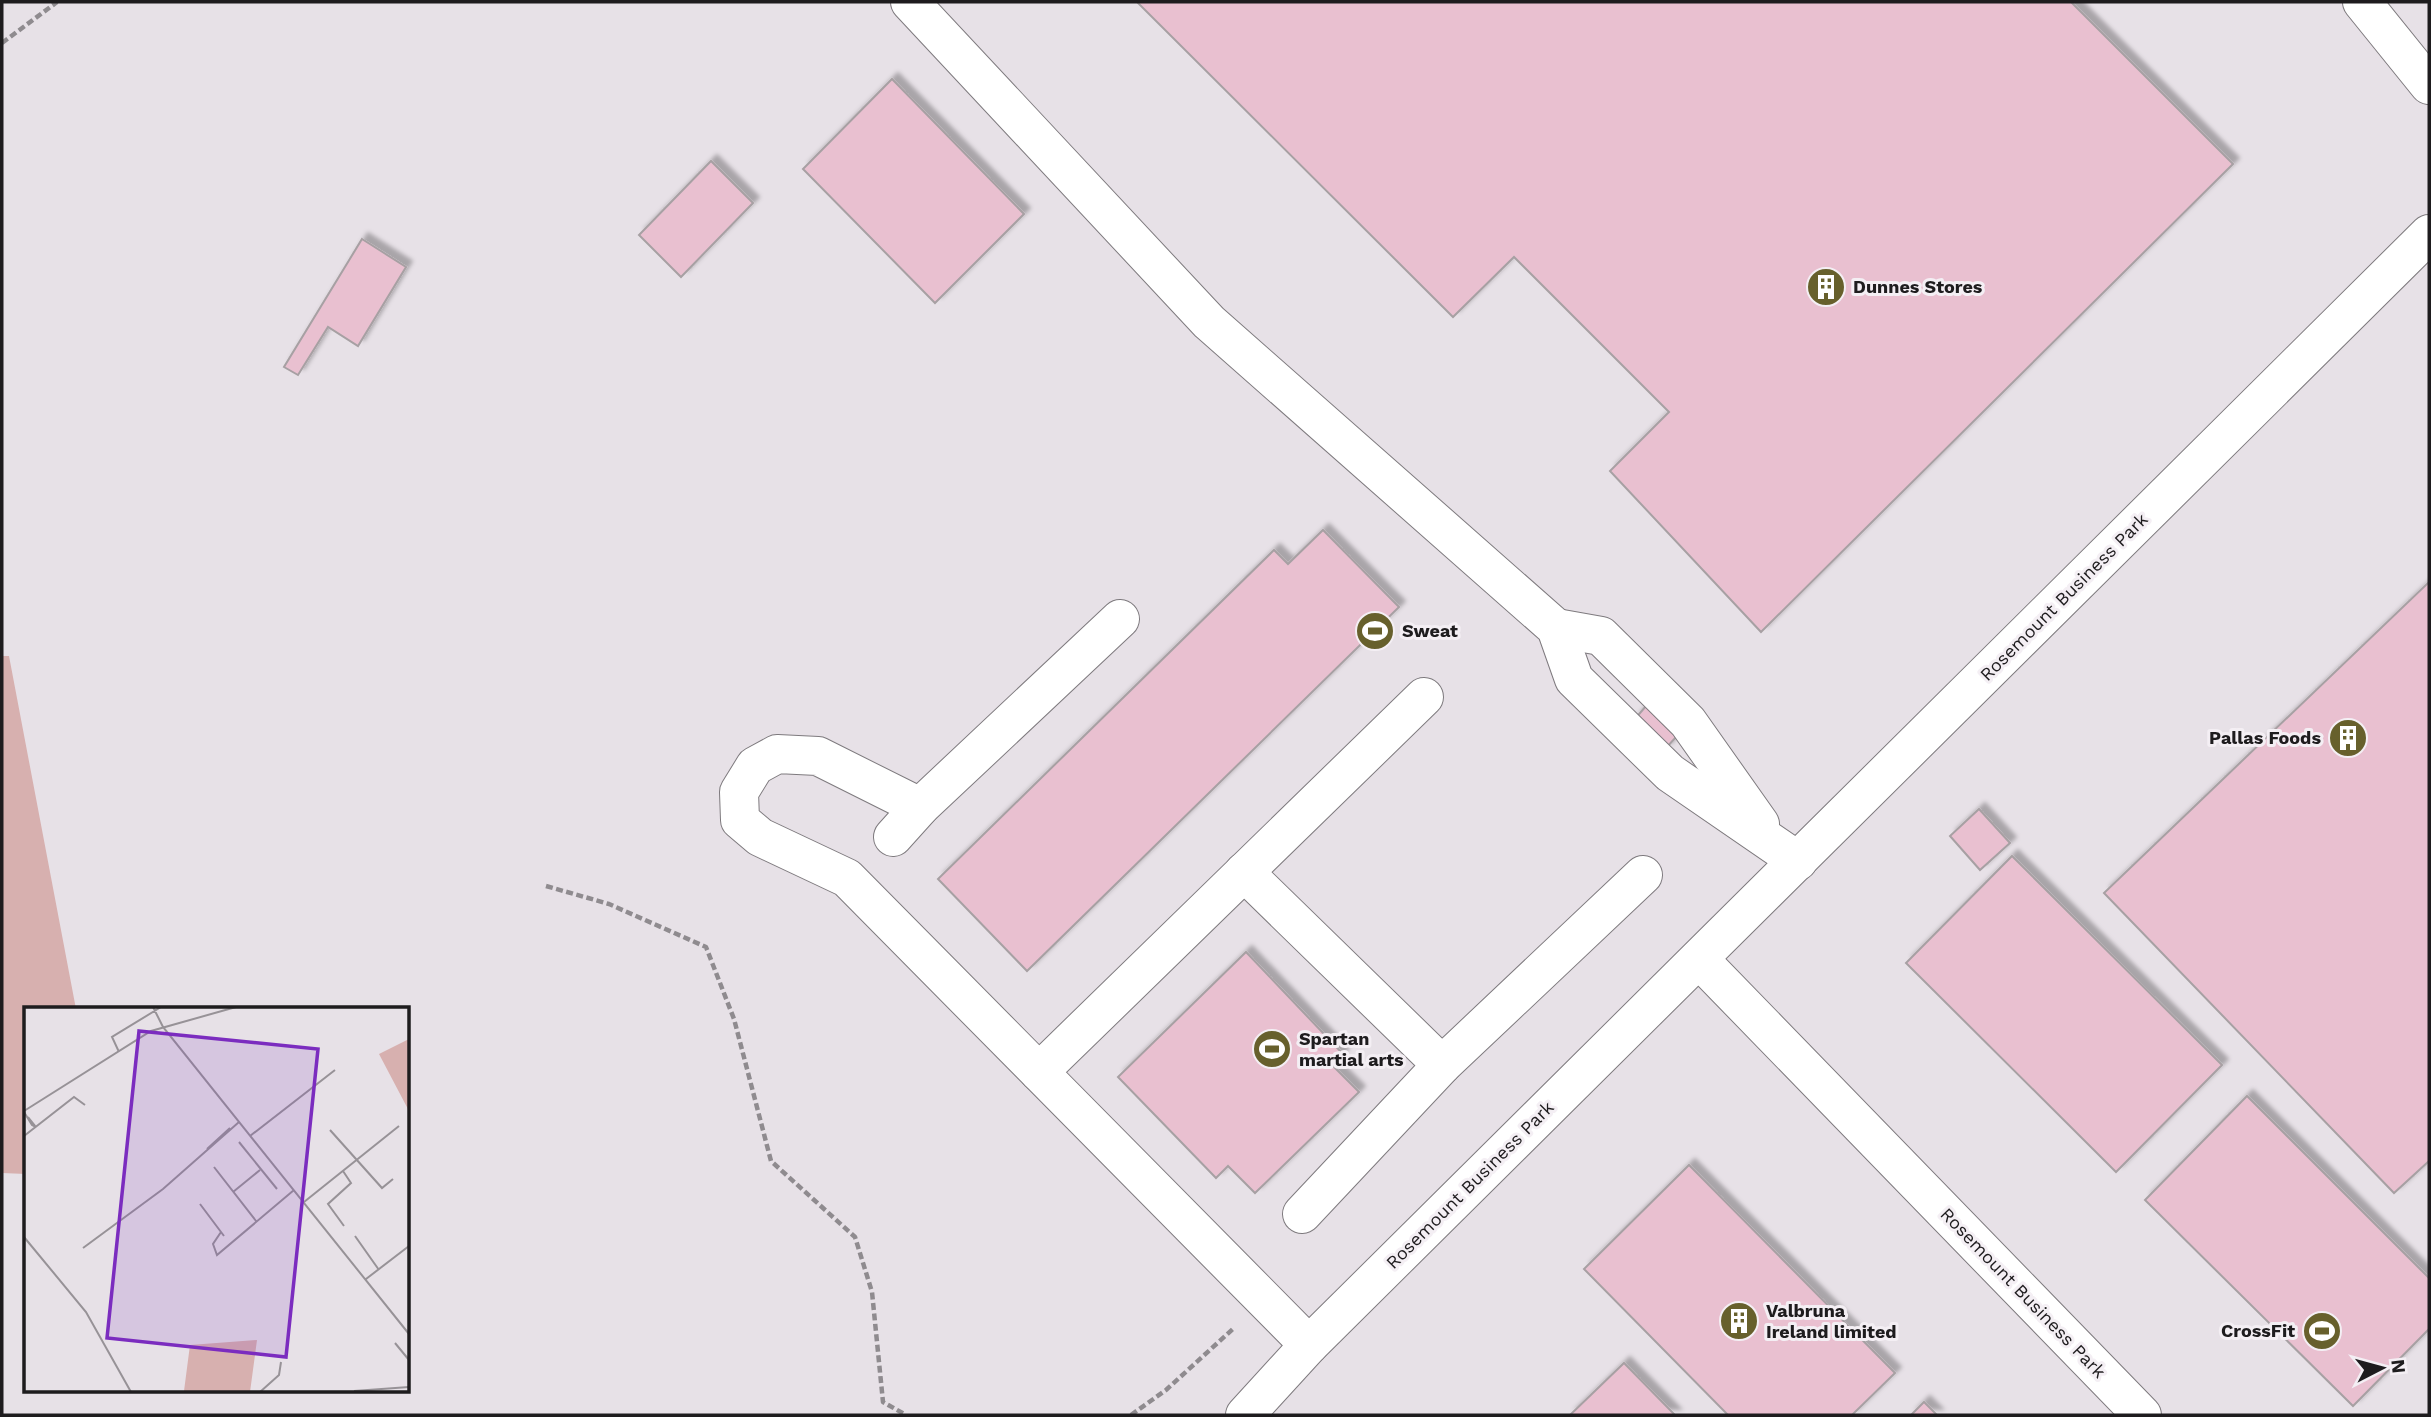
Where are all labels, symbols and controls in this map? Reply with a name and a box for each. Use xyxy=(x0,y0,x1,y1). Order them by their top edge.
building icon: Dunnes Stores xyxy=(1805,266,1847,308)
place label: Dunnes Stores xyxy=(1853,276,1983,297)
street label: Rosemount Business Park xyxy=(1975,508,2152,685)
sports icon: Sweat xyxy=(1354,610,1396,652)
place label: Sweat xyxy=(1402,620,1458,641)
building icon: Pallas Foods xyxy=(2327,717,2369,759)
place label: Pallas Foods xyxy=(2209,727,2321,748)
inset map xyxy=(24,1007,410,1392)
sports icon: Spartan martial arts xyxy=(1251,1028,1293,1070)
place label: Spartan martial arts xyxy=(1299,1028,1404,1070)
street label: Rosemount Business Park xyxy=(1381,1096,1558,1273)
street label: Rosemount Business Park xyxy=(1936,1203,2110,1382)
building icon: Valbruna Ireland limited xyxy=(1718,1300,1760,1342)
place label: Valbruna Ireland limited xyxy=(1766,1300,1897,1342)
sports icon: CrossFit xyxy=(2301,1310,2343,1352)
place label: CrossFit xyxy=(2221,1320,2295,1341)
north arrow xyxy=(2347,1333,2417,1403)
text: N xyxy=(2386,1358,2411,1374)

